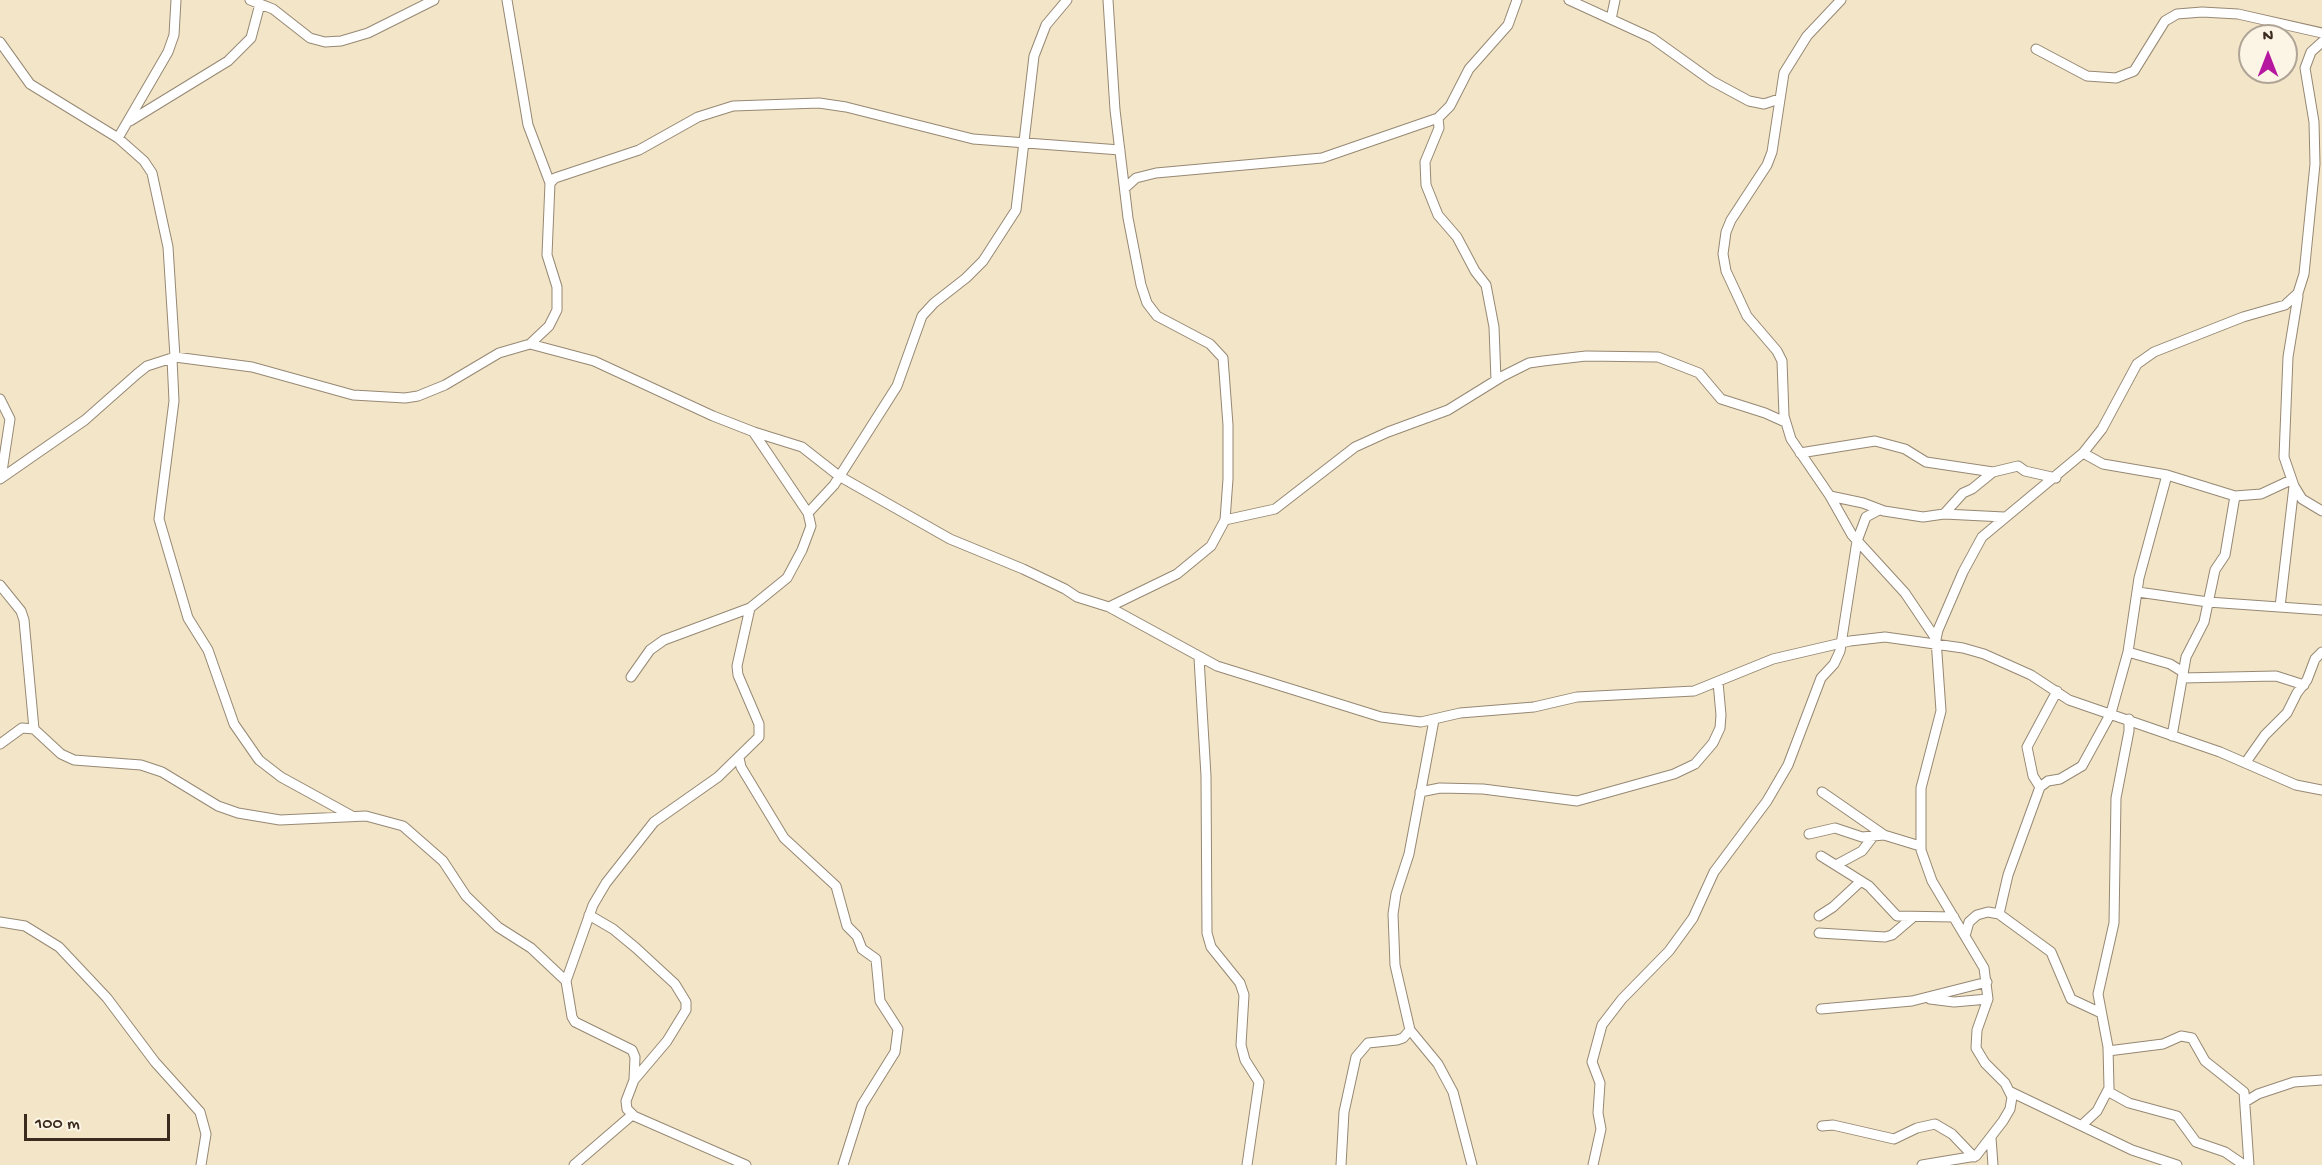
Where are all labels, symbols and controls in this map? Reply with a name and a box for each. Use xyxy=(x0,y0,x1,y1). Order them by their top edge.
north arrow xyxy=(2238,24,2298,84)
text: N xyxy=(2263,28,2273,47)
scale bar xyxy=(27,1102,172,1140)
text: 100 m xyxy=(35,1114,80,1135)

